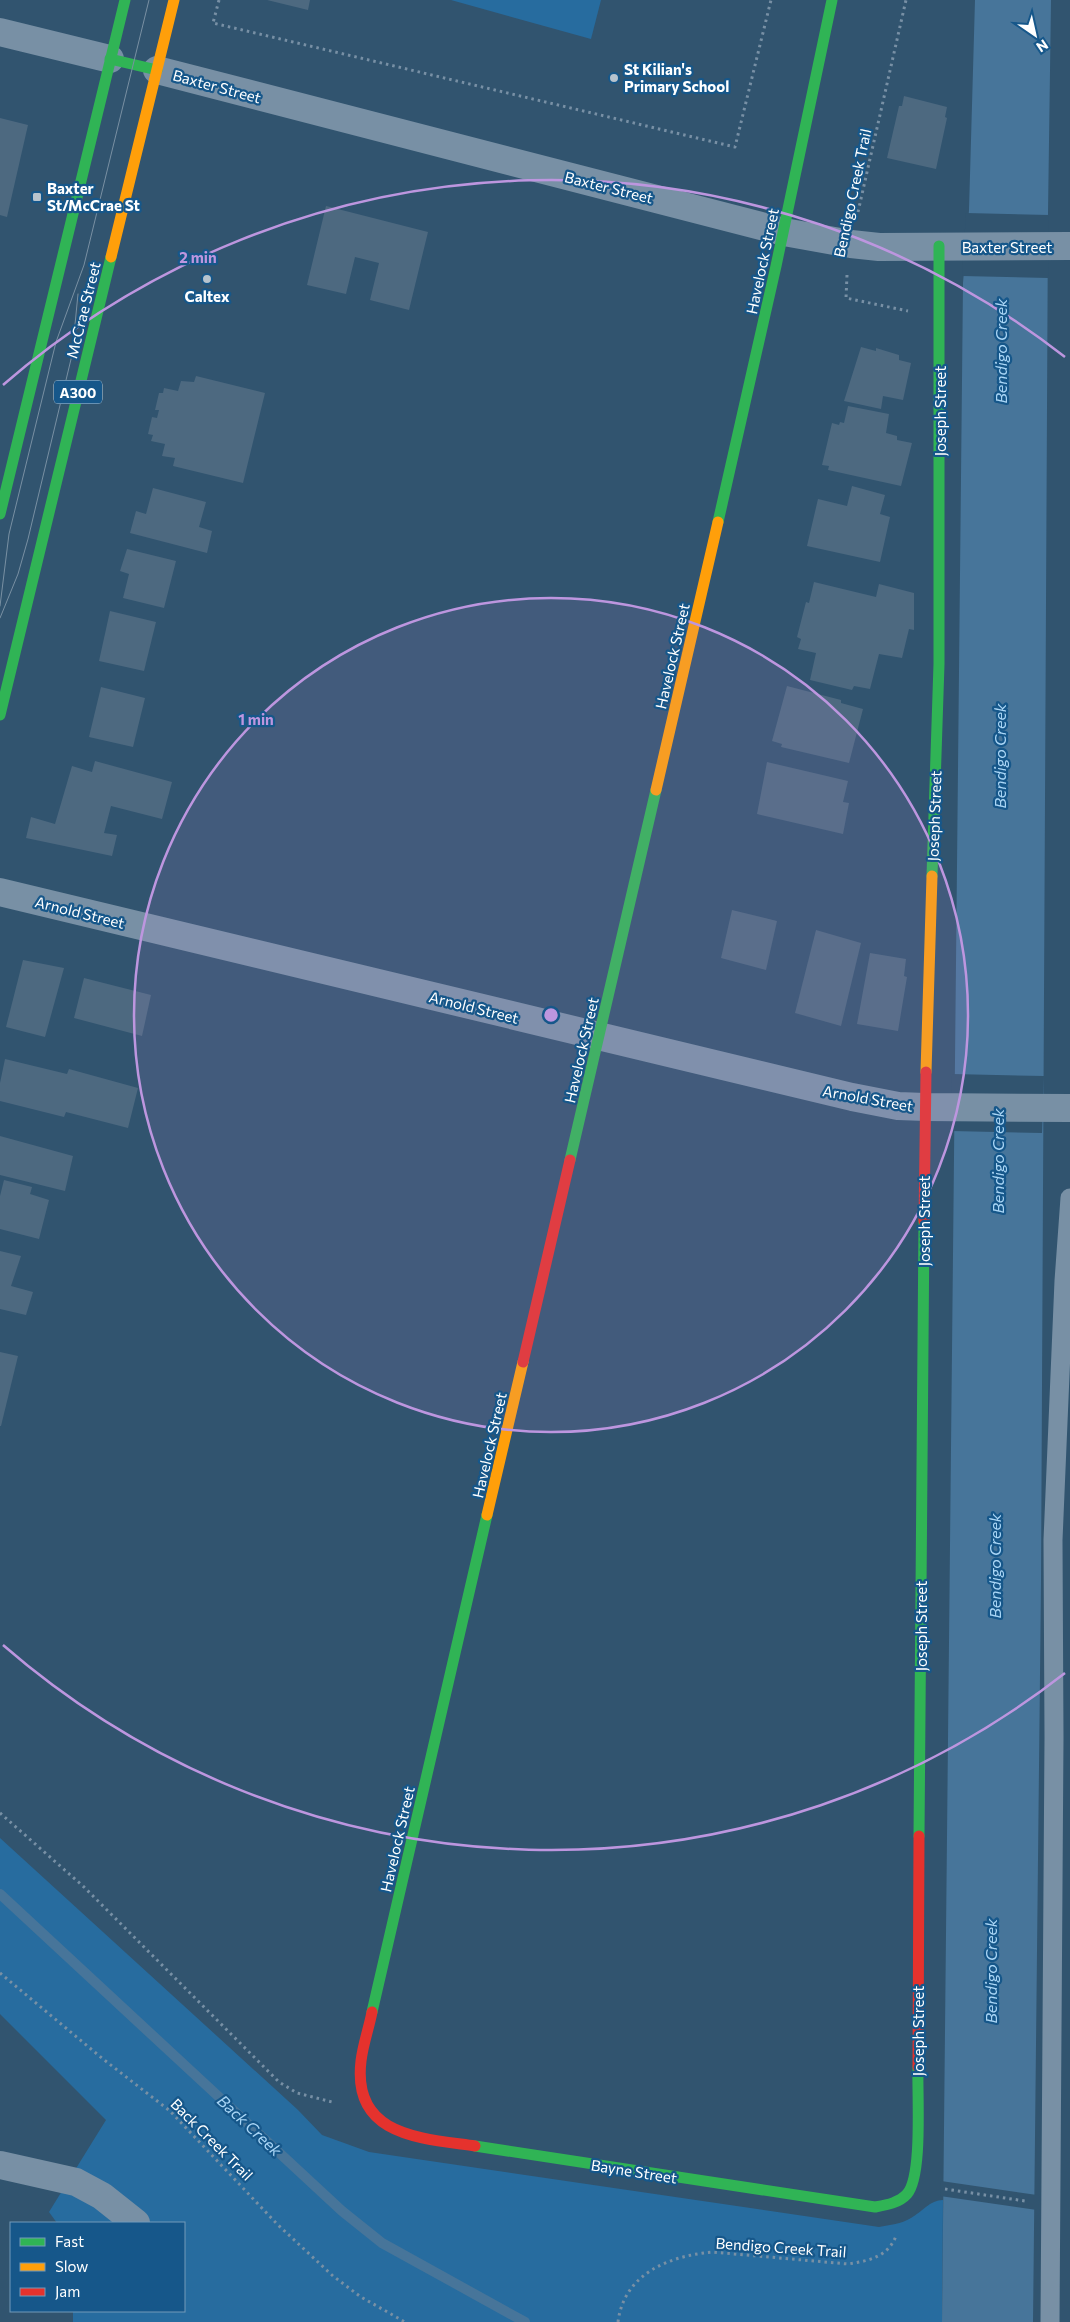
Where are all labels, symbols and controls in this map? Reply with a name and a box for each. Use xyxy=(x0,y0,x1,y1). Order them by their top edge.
north arrow xyxy=(1010,10,1060,60)
text: N xyxy=(1033,36,1052,56)
place label: St Kilian's Primary School xyxy=(624,60,729,95)
street label: Baxter Street xyxy=(171,66,263,106)
marker: St Kilian's Primary School xyxy=(608,72,620,84)
street label: Bendigo Creek Trail xyxy=(830,127,874,259)
street label: Baxter Street xyxy=(563,167,655,207)
place label: Baxter St/McCrae St xyxy=(47,179,140,214)
marker: Baxter St/McCrae St xyxy=(31,191,43,203)
street label: Havelock Street xyxy=(742,206,782,316)
street label: Baxter Street xyxy=(962,238,1052,256)
text: 2 min xyxy=(179,248,217,266)
street label: McCrae Street xyxy=(62,260,104,360)
marker: Caltex xyxy=(201,273,213,285)
place label: Caltex xyxy=(185,287,230,305)
water label: Bendigo Creek xyxy=(991,298,1010,404)
street label: Joseph Street xyxy=(931,366,949,456)
road number: A300 xyxy=(54,381,102,404)
street label: Havelock Street xyxy=(651,601,693,711)
water label: Bendigo Creek xyxy=(990,703,1009,809)
text: 1 min xyxy=(238,710,274,728)
street label: Joseph Street xyxy=(923,770,945,862)
street label: Arnold Street xyxy=(33,892,127,932)
street label: Arnold Street xyxy=(427,987,521,1027)
street label: Havelock Street xyxy=(560,995,602,1105)
centre of rings xyxy=(542,1006,560,1024)
street label: Arnold Street xyxy=(821,1081,915,1115)
water label: Bendigo Creek xyxy=(988,1108,1007,1214)
street label: Joseph Street xyxy=(915,1176,933,1266)
street label: Havelock Street xyxy=(468,1390,510,1500)
water label: Bendigo Creek xyxy=(985,1513,1004,1619)
street label: Joseph Street xyxy=(912,1581,930,1671)
street label: Havelock Street xyxy=(376,1784,418,1894)
water label: Bendigo Creek xyxy=(981,1918,1000,2024)
street label: Joseph Street xyxy=(909,1986,927,2076)
water label: Back Creek xyxy=(214,2090,286,2160)
street label: Back Creek Trail xyxy=(167,2094,257,2184)
street label: Bayne Street xyxy=(590,2155,678,2187)
legend xyxy=(10,2222,185,2312)
text: Fast xyxy=(55,2232,84,2250)
street label: Bendigo Creek Trail xyxy=(715,2233,847,2261)
text: Slow xyxy=(55,2257,88,2275)
text: Jam xyxy=(55,2282,80,2300)

